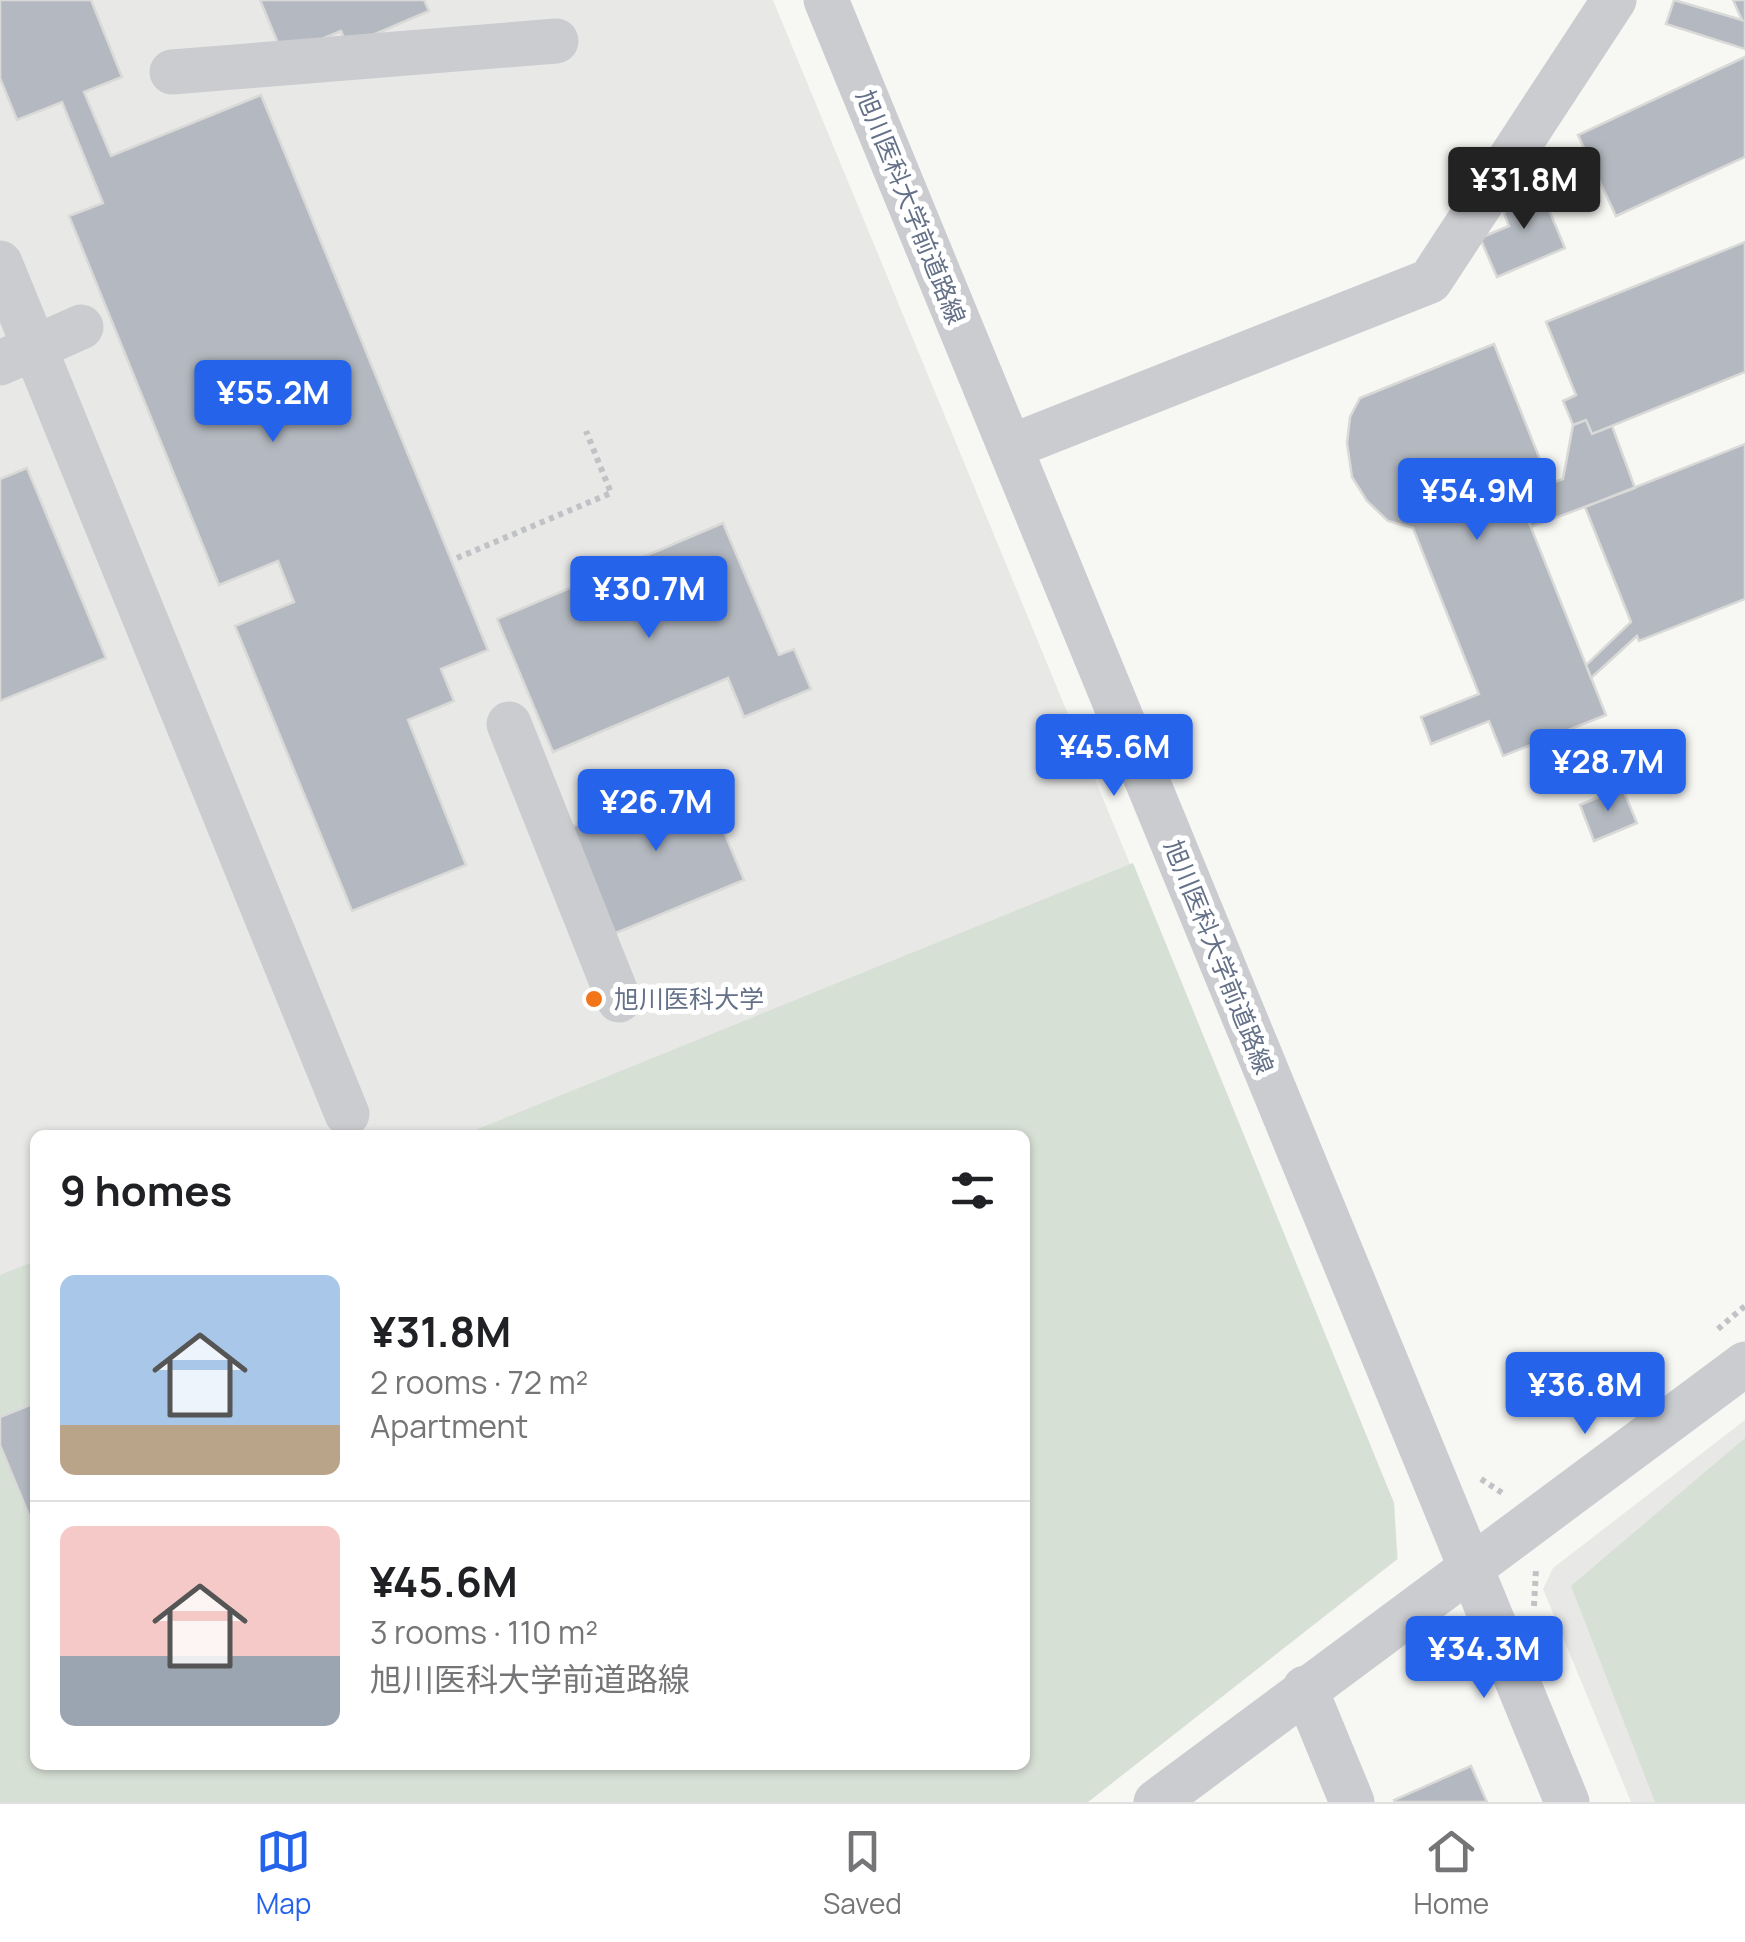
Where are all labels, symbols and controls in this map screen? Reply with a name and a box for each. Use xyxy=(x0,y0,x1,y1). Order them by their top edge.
street label: 旭川医科大学前道路線 xyxy=(848,84,975,329)
pin: ¥31.8M xyxy=(1443,147,1605,232)
text: ¥31.8M xyxy=(1470,157,1578,201)
pin: ¥55.2M xyxy=(192,360,354,445)
text: ¥55.2M xyxy=(216,370,330,414)
pin: ¥54.9M xyxy=(1396,458,1558,543)
text: ¥54.9M xyxy=(1420,468,1534,512)
pin: ¥30.7M xyxy=(568,556,730,641)
text: ¥30.7M xyxy=(592,566,706,610)
pin: ¥45.6M xyxy=(1033,714,1195,799)
text: ¥45.6M xyxy=(1058,724,1170,768)
pin: ¥28.7M xyxy=(1527,729,1689,814)
text: ¥28.7M xyxy=(1552,739,1664,783)
pin: ¥26.7M xyxy=(575,769,737,854)
text: ¥26.7M xyxy=(600,779,712,823)
street label: 旭川医科大学前道路線 xyxy=(1156,834,1283,1079)
place label: 旭川医科大学 xyxy=(614,981,764,1016)
marker: 旭川医科大学 xyxy=(583,988,605,1010)
text: 9 homes xyxy=(60,1161,232,1219)
icon: filters xyxy=(945,1163,1000,1218)
text: ¥31.8M xyxy=(370,1302,511,1360)
icon: home xyxy=(140,1315,260,1435)
pin: ¥36.8M xyxy=(1504,1352,1666,1437)
text: 2 rooms · 72 m² xyxy=(370,1360,588,1404)
text: ¥36.8M xyxy=(1528,1362,1642,1406)
text: Apartment xyxy=(370,1404,528,1448)
text: ¥45.6M xyxy=(370,1552,518,1610)
icon: home xyxy=(140,1566,260,1686)
text: 3 rooms · 110 m² xyxy=(370,1610,598,1654)
pin: ¥34.3M xyxy=(1403,1616,1565,1701)
text: ¥34.3M xyxy=(1428,1626,1540,1670)
text: 旭川医科大学前道路線 xyxy=(370,1657,690,1701)
tab: Map xyxy=(256,1824,311,1922)
tab: Saved xyxy=(823,1824,902,1922)
tab: Home xyxy=(1413,1824,1489,1922)

